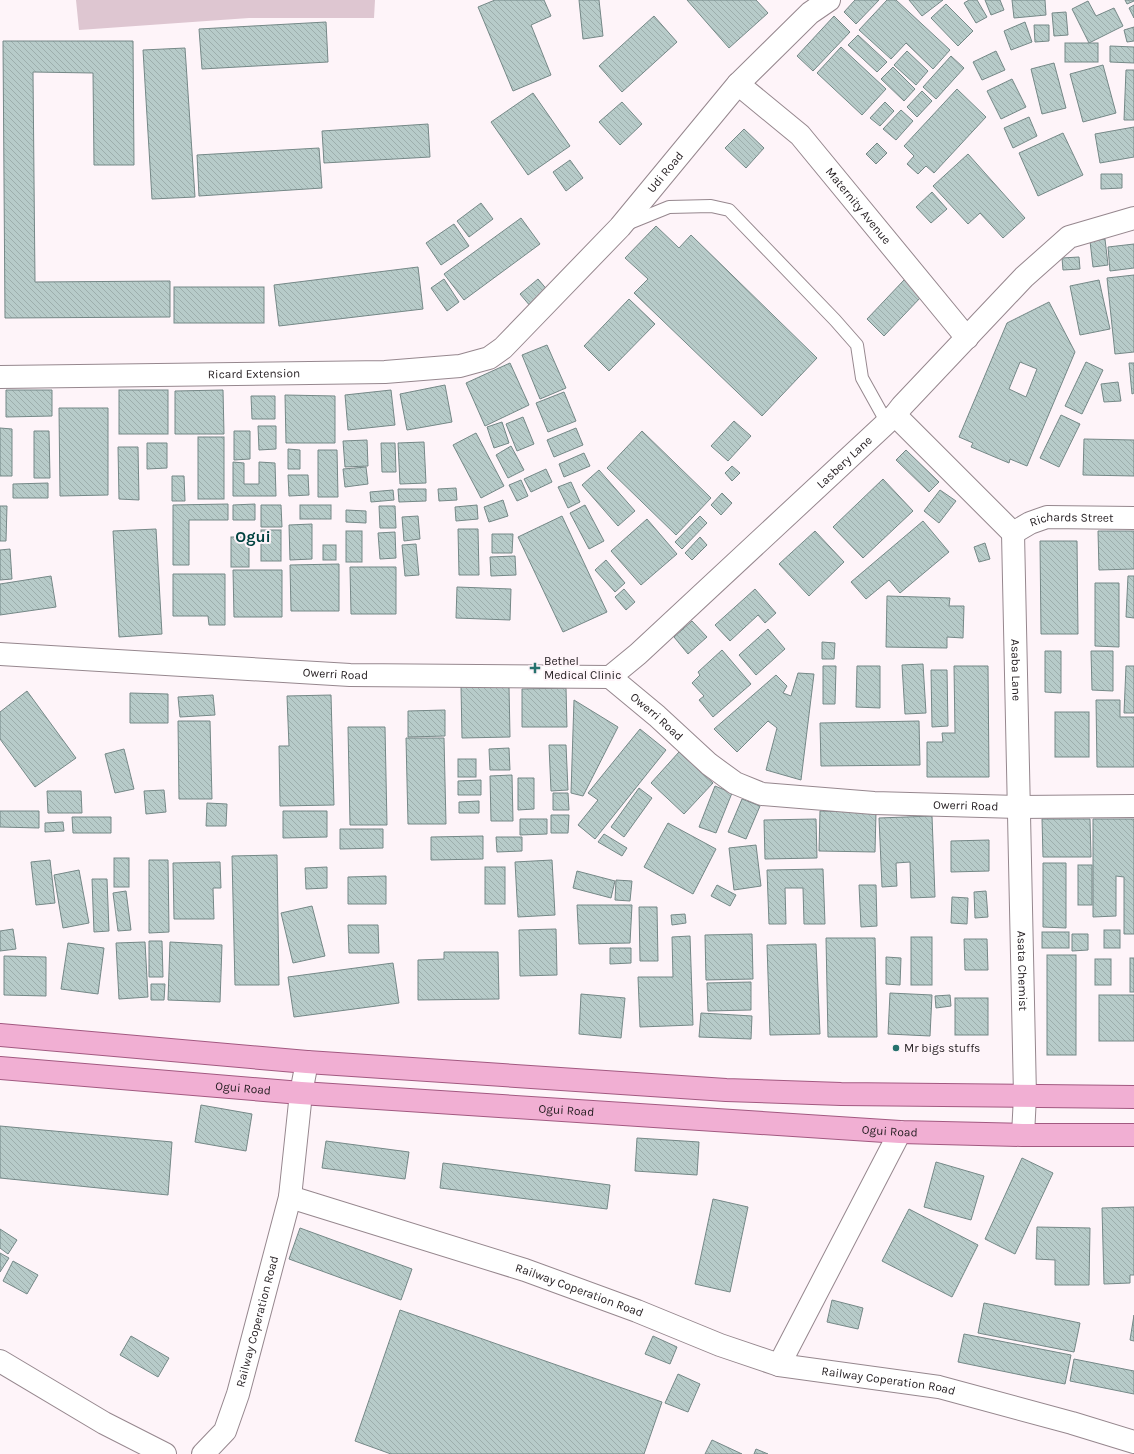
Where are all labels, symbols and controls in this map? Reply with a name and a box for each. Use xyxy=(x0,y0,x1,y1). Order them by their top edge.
street label: Udi Road xyxy=(644,149,686,196)
street label: Maternity Avenue xyxy=(823,165,894,247)
street label: Ricard Extension xyxy=(208,366,300,381)
street label: Lasbery Lane xyxy=(814,433,875,491)
street label: Richards Street xyxy=(1028,510,1114,530)
district label: Ogui xyxy=(235,527,271,546)
street label: Asaba Lane xyxy=(1008,639,1024,701)
place label: Bethel Medical Clinic xyxy=(544,654,621,682)
marker: Bethel Medical Clinic xyxy=(529,662,541,674)
street label: Owerri Road xyxy=(302,665,368,682)
street label: Owerri Road xyxy=(628,690,686,744)
street label: Owerri Road xyxy=(933,798,999,813)
street label: Asata Chemist xyxy=(1014,931,1030,1012)
place label: Mr bigs stuffs xyxy=(904,1041,980,1055)
marker: Mr bigs stuffs xyxy=(891,1043,901,1053)
street label: Ogui Road xyxy=(215,1079,272,1097)
street label: Ogui Road xyxy=(538,1101,595,1119)
street label: Ogui Road xyxy=(861,1123,918,1139)
street label: Railway Coperation Road xyxy=(233,1254,281,1389)
street label: Railway Coperation Road xyxy=(514,1260,645,1320)
street label: Railway Coperation Road xyxy=(821,1364,957,1398)

